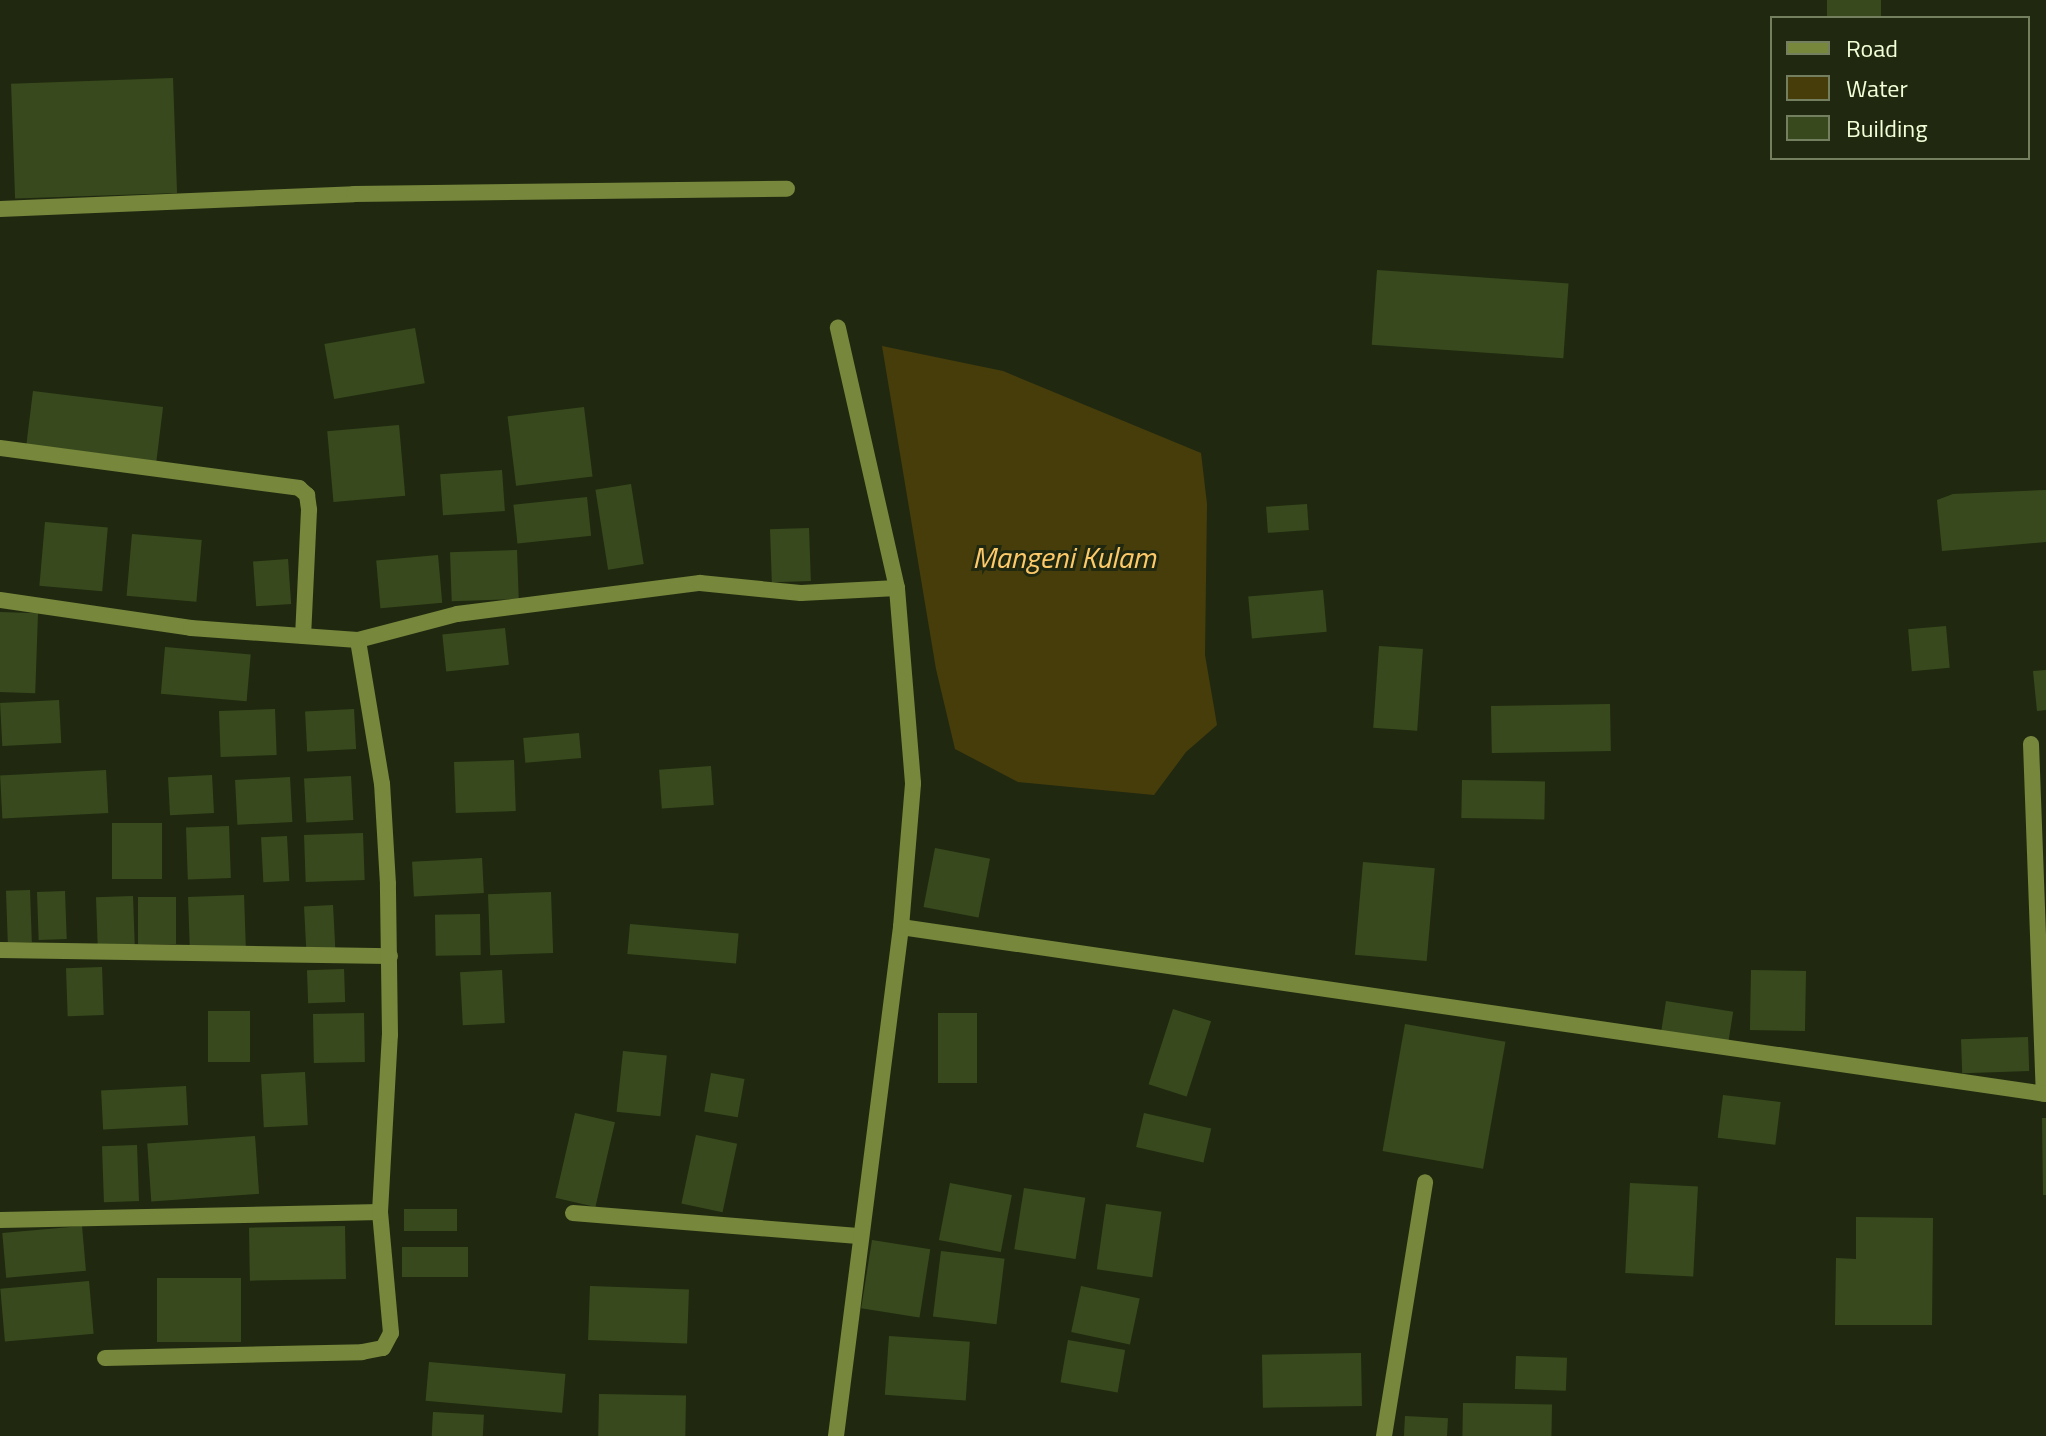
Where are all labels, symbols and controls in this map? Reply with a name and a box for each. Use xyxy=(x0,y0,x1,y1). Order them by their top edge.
legend xyxy=(1770,16,2030,160)
text: Road xyxy=(1846,30,1898,66)
text: Water xyxy=(1846,70,1908,106)
text: Building xyxy=(1846,110,1928,146)
water label: Mangeni Kulam xyxy=(972,539,1156,575)

